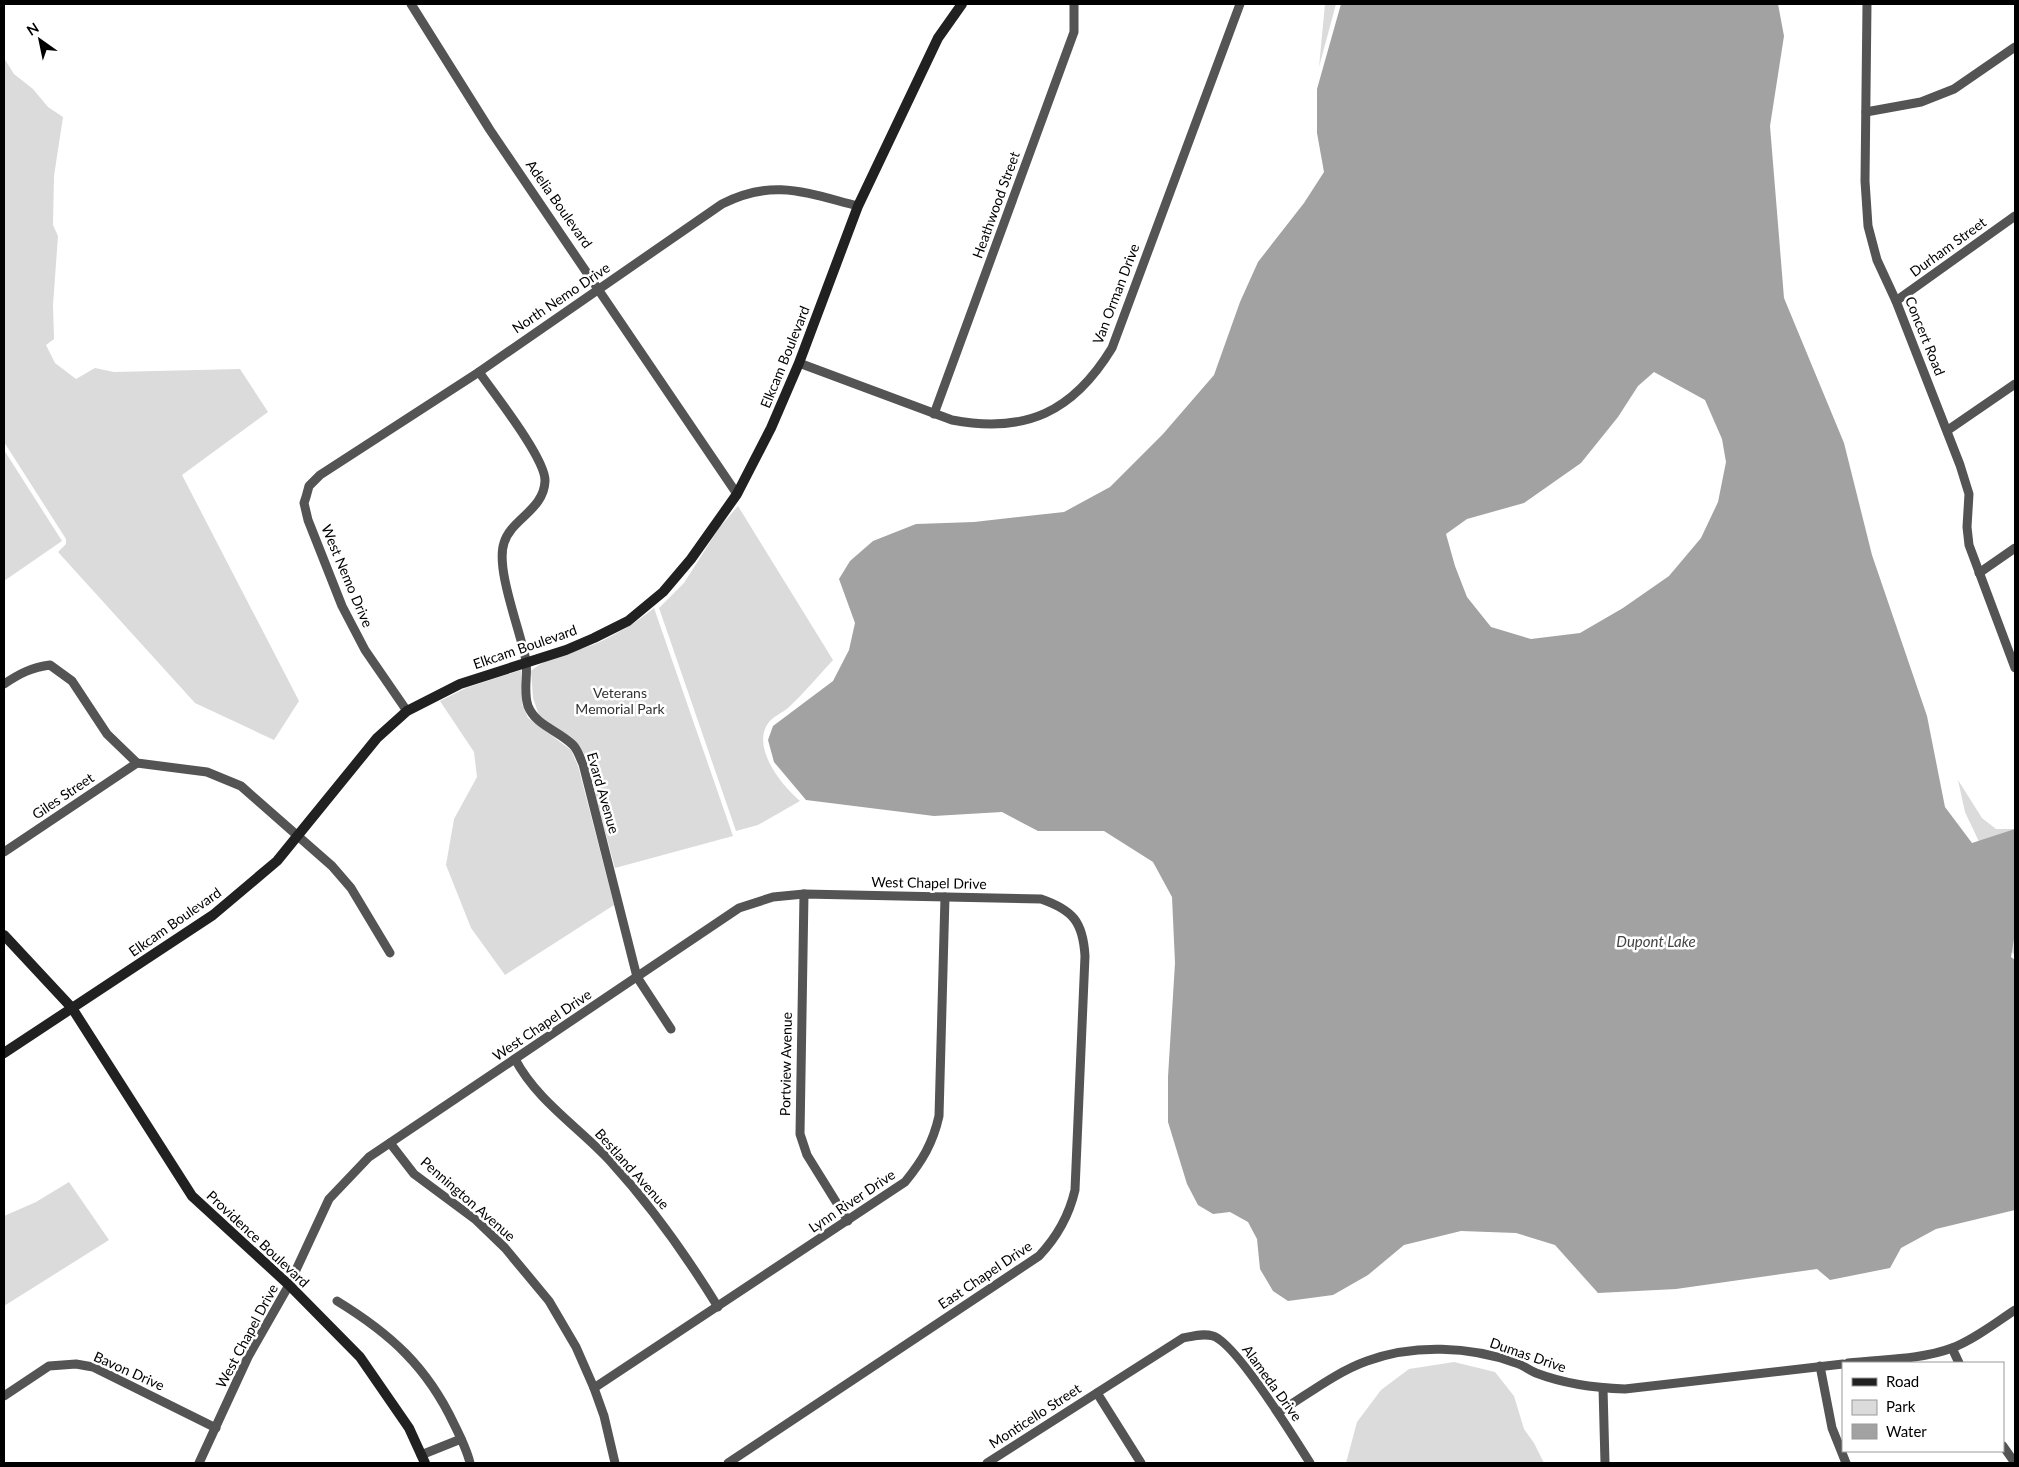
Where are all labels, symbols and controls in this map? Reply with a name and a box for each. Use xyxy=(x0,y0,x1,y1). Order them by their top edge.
north arrow xyxy=(15,15,65,65)
text: N xyxy=(23,19,42,39)
street label: Heathwood Street xyxy=(968,149,1023,261)
street label: Adelia Boulevard xyxy=(523,156,596,251)
street label: Durham Street xyxy=(1906,213,1989,280)
street label: Van Orman Drive xyxy=(1089,241,1143,346)
street label: North Nemo Drive xyxy=(509,259,613,337)
street label: Concert Road xyxy=(1902,294,1949,378)
street label: Elkcam Boulevard xyxy=(756,303,813,410)
street label: West Nemo Drive xyxy=(318,522,377,630)
street label: Elkcam Boulevard xyxy=(471,621,579,672)
park label: Veterans Memorial Park xyxy=(575,684,666,717)
street label: Evard Avenue xyxy=(584,750,623,836)
street label: Giles Street xyxy=(29,769,97,822)
street label: West Chapel Drive xyxy=(871,873,987,892)
street label: Elkcam Boulevard xyxy=(125,883,224,960)
water label: Dupont Lake xyxy=(1616,932,1696,950)
street label: West Chapel Drive xyxy=(489,985,594,1064)
street label: Portview Avenue xyxy=(776,1012,795,1116)
street label: Bestland Avenue xyxy=(592,1125,673,1213)
street label: Pennington Avenue xyxy=(418,1153,519,1244)
street label: Lynn River Drive xyxy=(805,1165,898,1236)
street label: Providence Boulevard xyxy=(204,1187,313,1291)
street label: East Chapel Drive xyxy=(935,1237,1035,1312)
street label: West Chapel Drive xyxy=(212,1281,281,1391)
street label: Dumas Drive xyxy=(1488,1333,1569,1376)
street label: Alameda Drive xyxy=(1239,1341,1306,1424)
street label: Bavon Drive xyxy=(91,1347,167,1394)
legend xyxy=(1842,1362,2004,1452)
text: Road xyxy=(1886,1372,1919,1390)
street label: Monticello Street xyxy=(986,1380,1084,1452)
text: Park xyxy=(1886,1397,1916,1415)
text: Water xyxy=(1886,1422,1927,1440)

